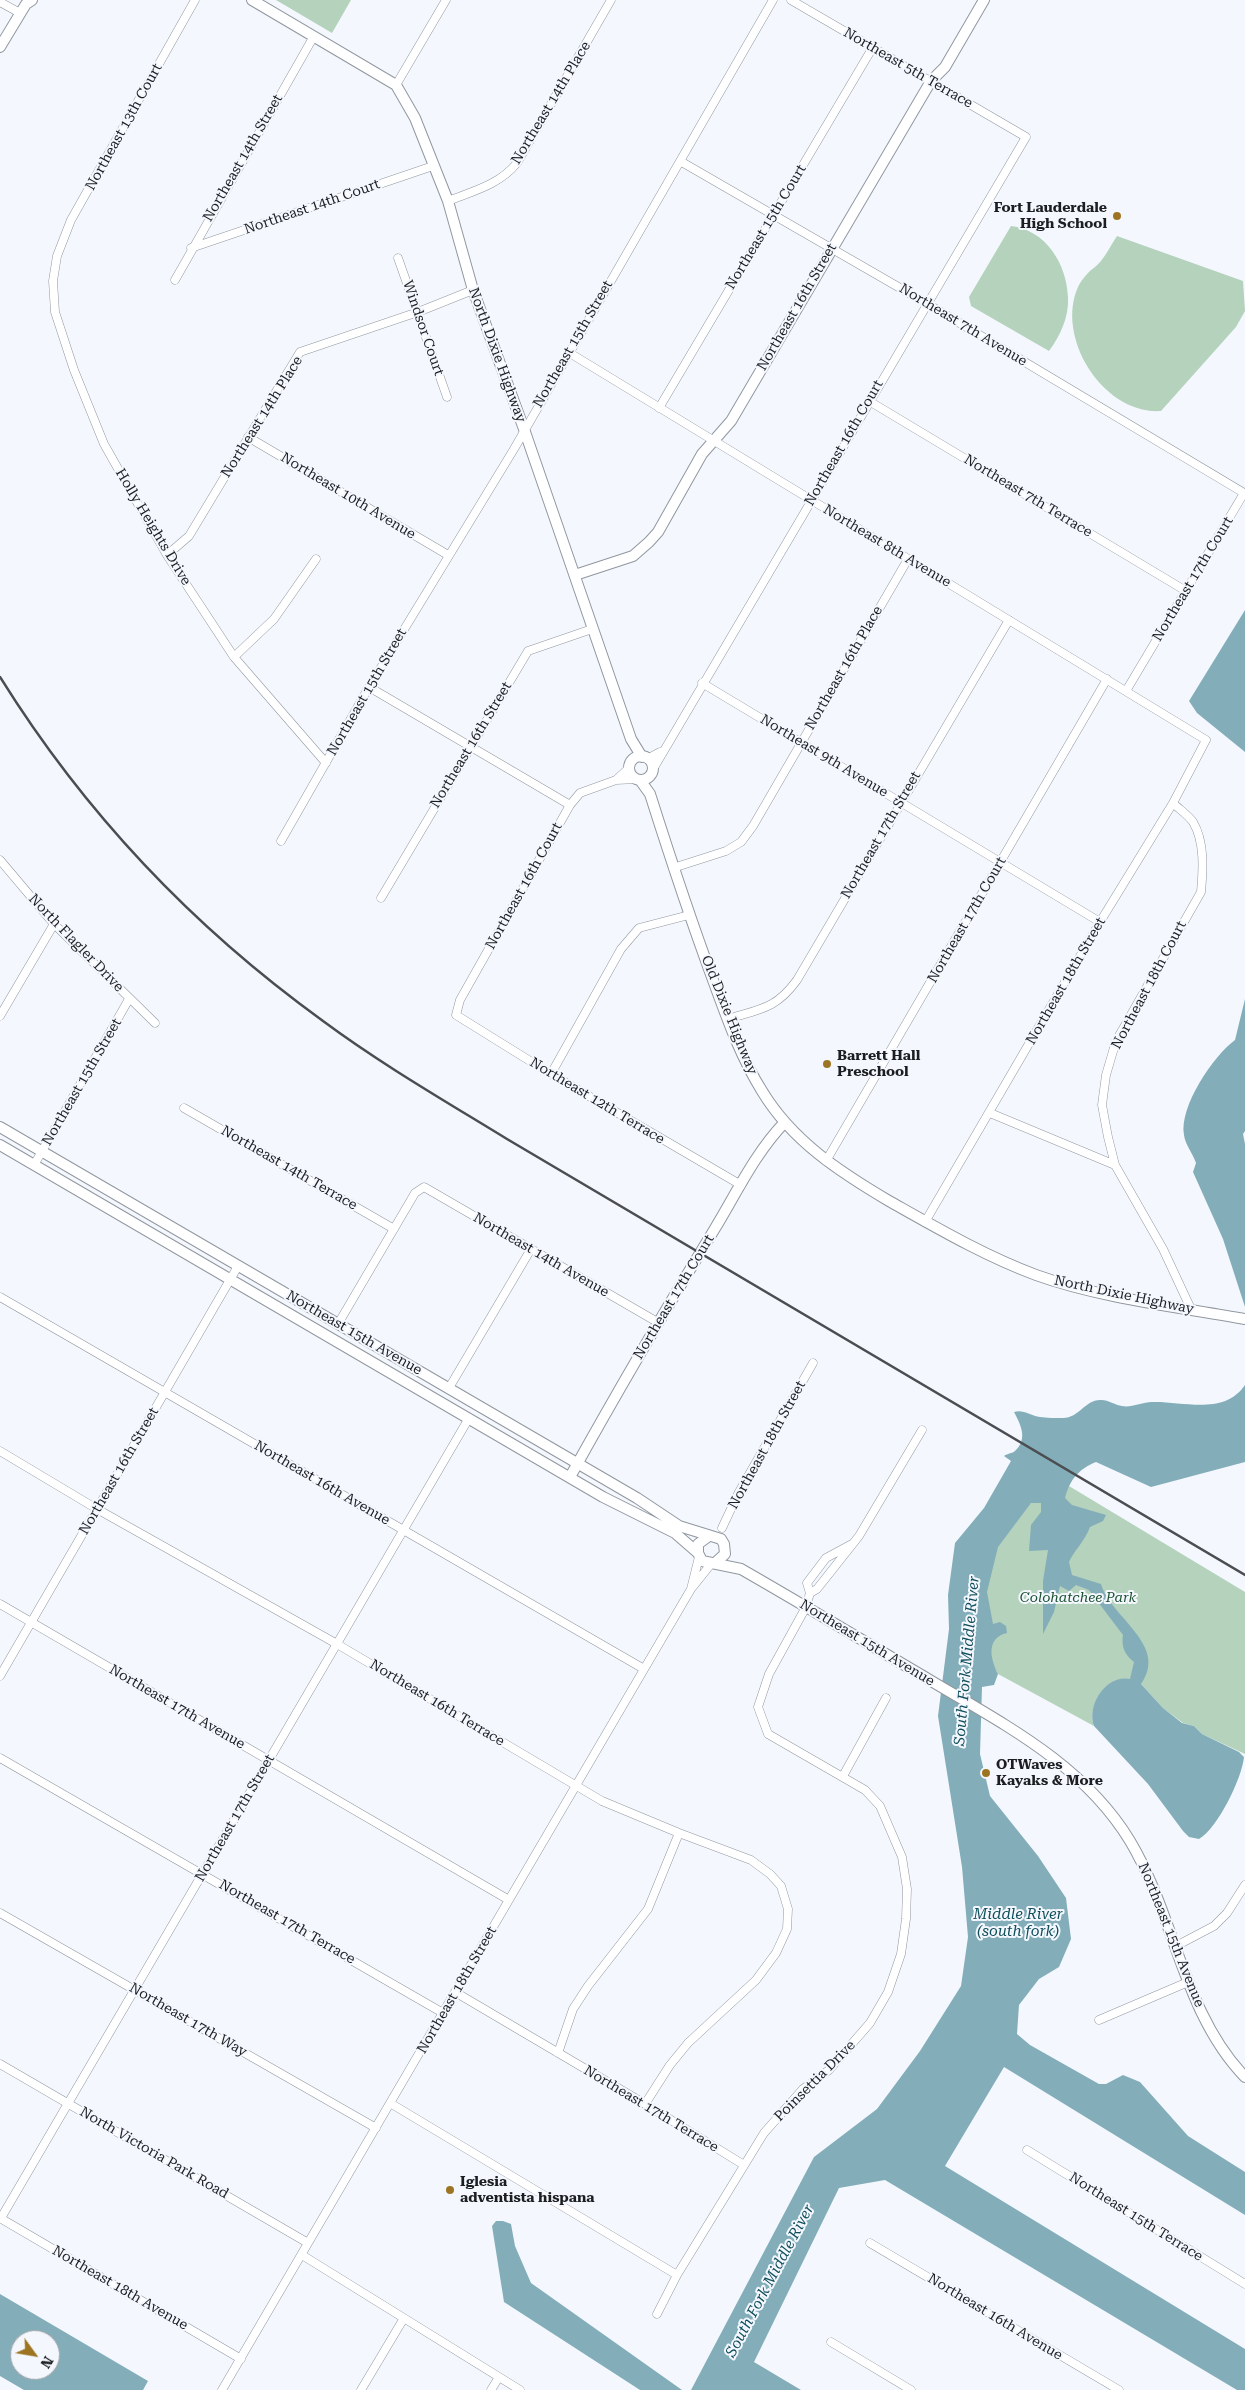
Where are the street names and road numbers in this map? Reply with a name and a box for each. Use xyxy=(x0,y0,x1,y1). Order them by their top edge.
street label: Northeast 5th Terrace xyxy=(840,24,976,112)
street label: Northeast 14th Place xyxy=(508,39,594,167)
street label: Northeast 13th Court xyxy=(82,61,166,193)
street label: Northeast 14th Street xyxy=(200,91,286,225)
street label: Northeast 15th Court xyxy=(722,162,810,292)
street label: Northeast 14th Court xyxy=(242,176,382,238)
street label: Northeast 16th Street xyxy=(754,240,840,374)
street label: Northeast 15th Street xyxy=(530,277,616,411)
street label: Windsor Court xyxy=(399,278,447,378)
street label: Northeast 7th Avenue xyxy=(896,280,1030,370)
street label: North Dixie Highway xyxy=(465,285,529,425)
street label: Northeast 14th Place xyxy=(218,353,306,481)
street label: Northeast 16th Court xyxy=(801,377,887,509)
street label: Northeast 10th Avenue xyxy=(278,449,418,543)
street label: Northeast 7th Terrace xyxy=(961,451,1095,541)
street label: Holly Heights Drive xyxy=(111,466,195,588)
street label: Northeast 8th Avenue xyxy=(820,501,954,591)
street label: Northeast 17th Court xyxy=(1149,514,1237,644)
street label: Northeast 16th Place xyxy=(802,603,886,733)
street label: Northeast 15th Street xyxy=(324,625,410,759)
street label: Northeast 16th Street xyxy=(427,679,515,811)
street label: Northeast 9th Avenue xyxy=(757,711,891,801)
street label: Northeast 17th Street xyxy=(838,768,924,902)
street label: Northeast 16th Court xyxy=(482,820,566,952)
street label: Northeast 17th Court xyxy=(924,854,1010,986)
street label: North Flagler Drive xyxy=(25,891,127,995)
street label: Northeast 18th Street xyxy=(1023,914,1109,1048)
street label: Northeast 18th Court xyxy=(1108,918,1190,1052)
street label: Old Dixie Highway xyxy=(697,953,761,1077)
street label: Northeast 15th Street xyxy=(39,1015,125,1149)
street label: Northeast 12th Terrace xyxy=(526,1054,668,1148)
street label: Northeast 14th Terrace xyxy=(218,1122,360,1214)
street label: Northeast 14th Avenue xyxy=(470,1209,612,1301)
street label: Northeast 17th Court xyxy=(630,1232,718,1362)
street label: North Dixie Highway xyxy=(1053,1272,1195,1318)
street label: Northeast 15th Avenue xyxy=(283,1287,425,1379)
street label: Northeast 18th Street xyxy=(725,1378,809,1512)
street label: Northeast 16th Street xyxy=(76,1404,162,1538)
street label: Northeast 16th Avenue xyxy=(251,1437,393,1529)
street label: Northeast 15th Avenue xyxy=(797,1596,937,1690)
street label: Northeast 16th Terrace xyxy=(366,1656,508,1750)
street label: Northeast 17th Avenue xyxy=(106,1661,248,1753)
street label: Northeast 17th Street xyxy=(192,1751,278,1885)
street label: Northeast 15th Avenue xyxy=(1134,1860,1208,2010)
street label: Northeast 17th Terrace xyxy=(216,1876,358,1968)
street label: Northeast 18th Street xyxy=(414,1923,500,2057)
street label: Northeast 17th Way xyxy=(126,1979,250,2061)
street label: Poinsettia Drive xyxy=(771,2037,859,2125)
street label: Northeast 17th Terrace xyxy=(580,2062,722,2156)
street label: North Victoria Park Road xyxy=(76,2103,232,2203)
street label: Northeast 15th Terrace xyxy=(1066,2169,1206,2265)
street label: Northeast 18th Avenue xyxy=(49,2242,191,2334)
street label: Northeast 16th Avenue xyxy=(925,2270,1065,2364)

